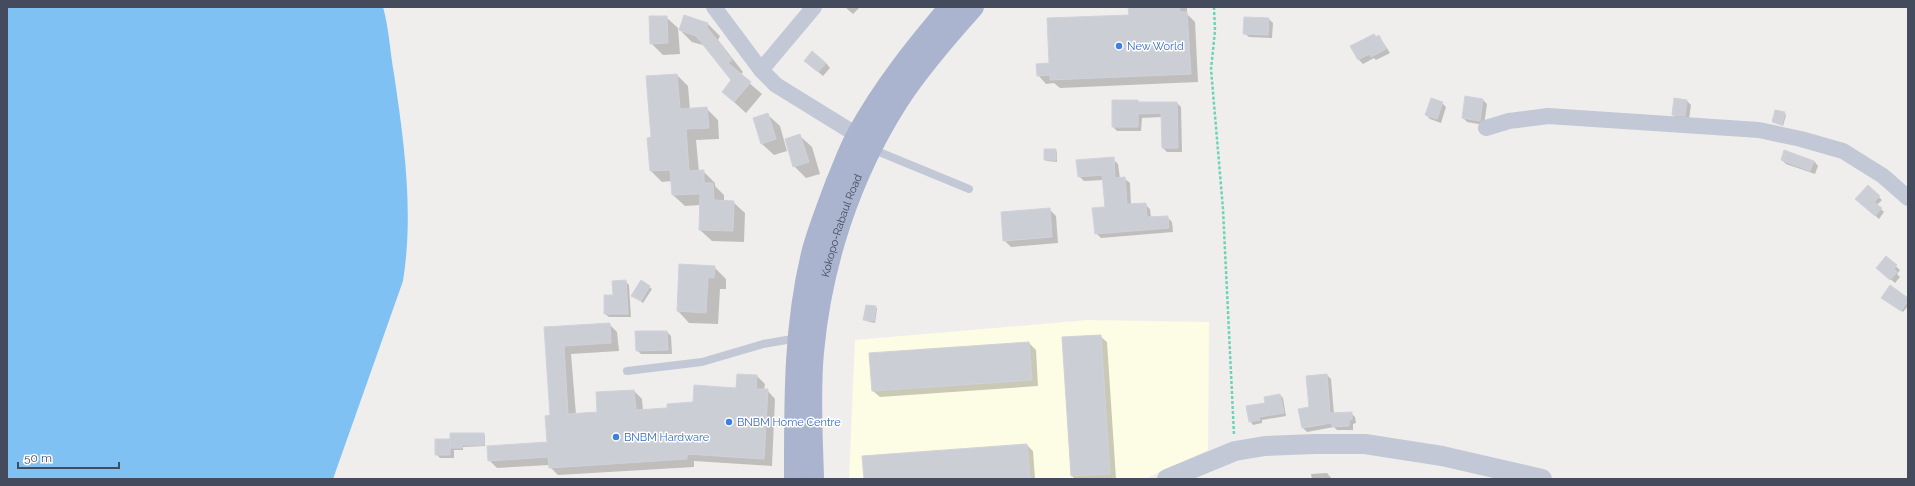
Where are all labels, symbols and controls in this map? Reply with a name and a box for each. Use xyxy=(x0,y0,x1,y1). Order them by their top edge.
place label: New World xyxy=(1127,40,1184,53)
marker: New World xyxy=(1114,41,1124,51)
street label: Kokopo-Rabaul Road xyxy=(819,172,864,278)
place label: BNBM Home Centre xyxy=(737,416,841,429)
marker: BNBM Home Centre xyxy=(724,417,734,427)
place label: BNBM Hardware xyxy=(624,431,710,444)
marker: BNBM Hardware xyxy=(611,432,621,442)
scale bar xyxy=(18,444,119,470)
text: 50 m xyxy=(24,451,52,465)

